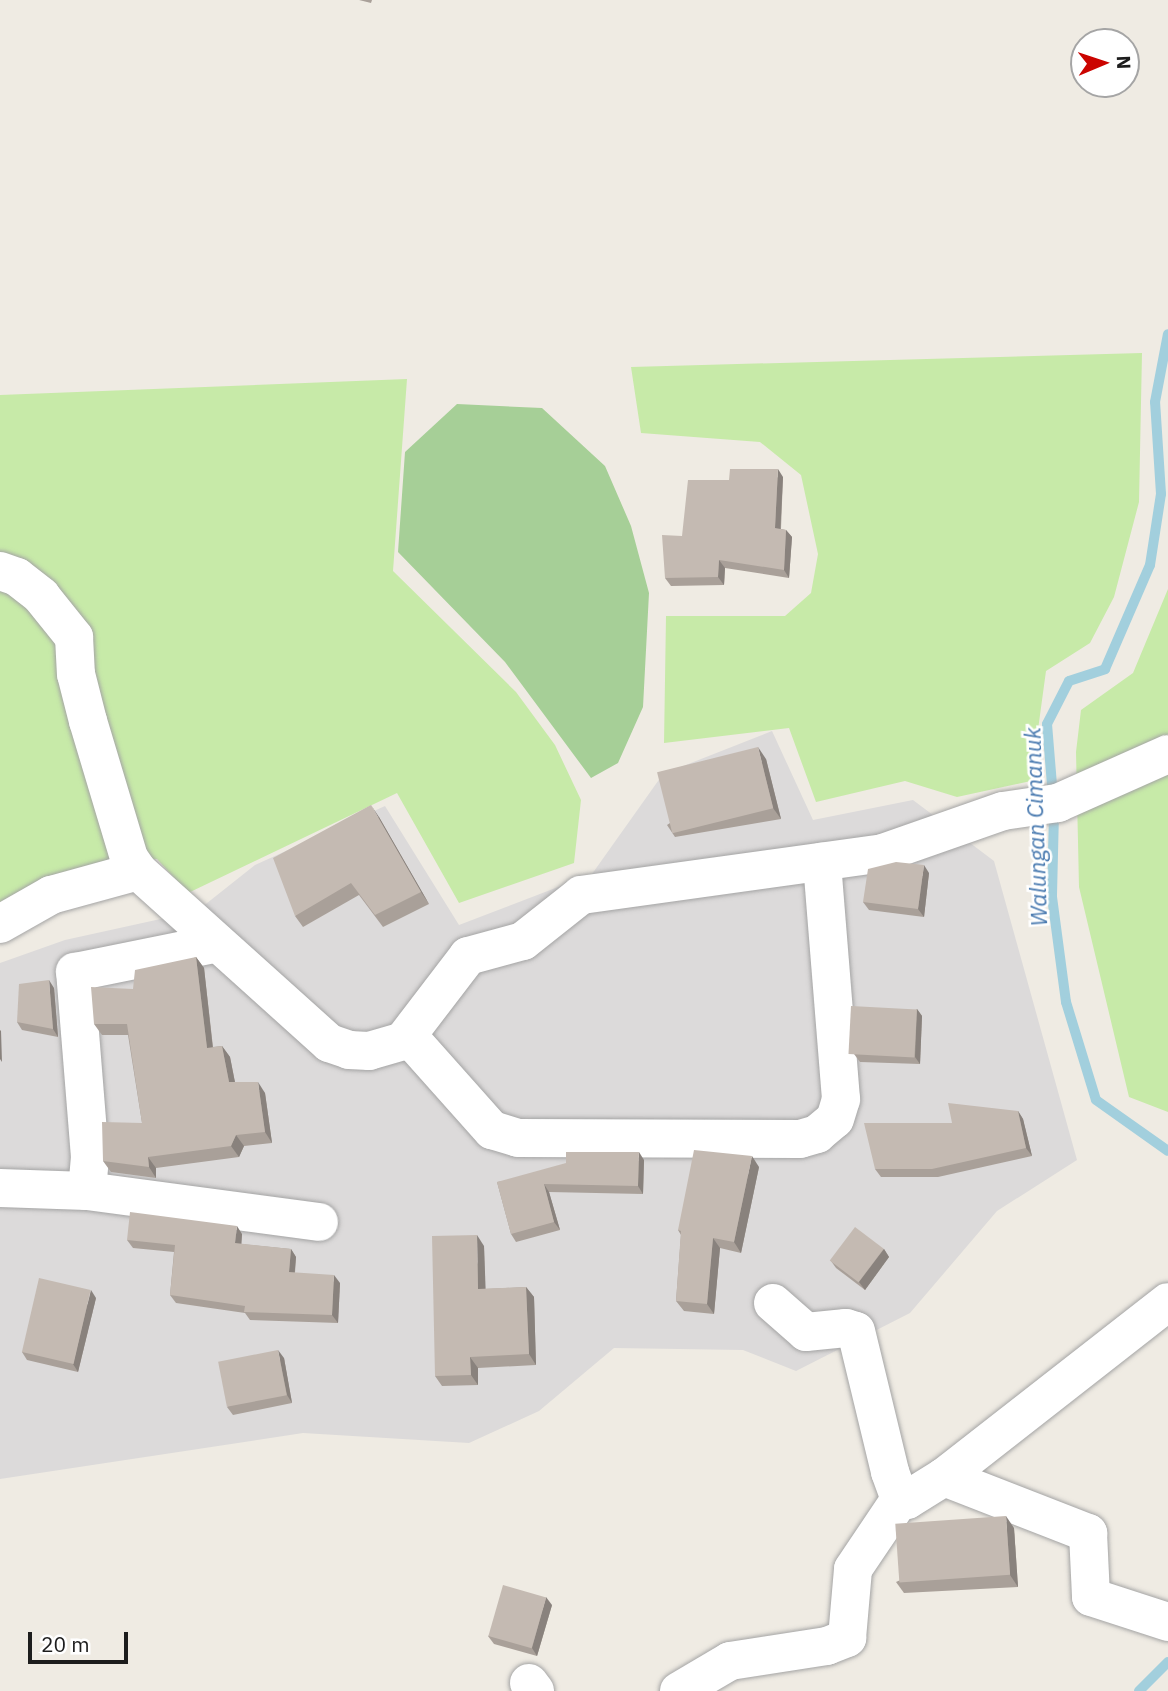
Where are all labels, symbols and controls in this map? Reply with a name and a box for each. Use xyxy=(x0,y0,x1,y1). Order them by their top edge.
north arrow xyxy=(1070,28,1140,98)
text: N xyxy=(1112,55,1136,70)
water label: Walungan Cimanuk xyxy=(1018,727,1052,927)
scale bar xyxy=(32,1618,131,1662)
text: 20 m xyxy=(41,1630,90,1658)

